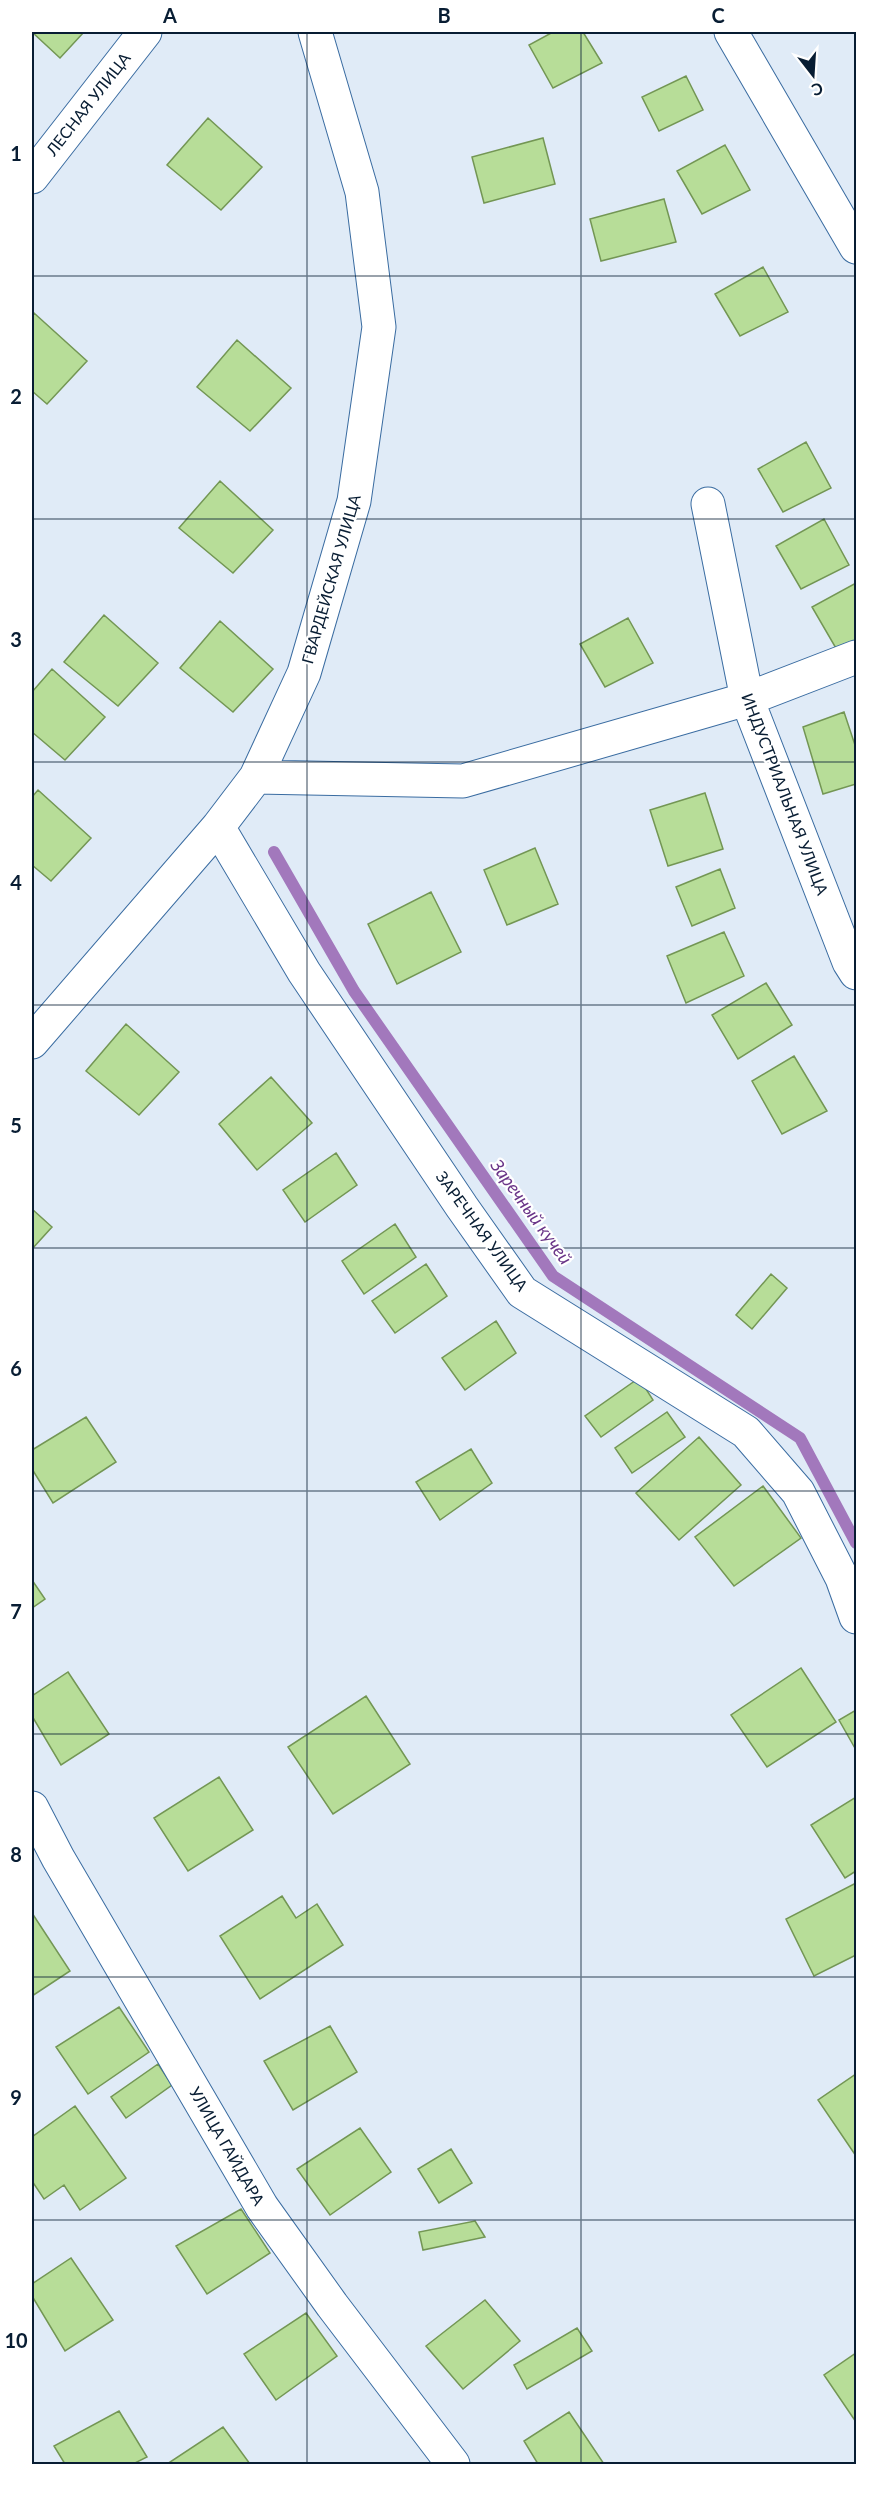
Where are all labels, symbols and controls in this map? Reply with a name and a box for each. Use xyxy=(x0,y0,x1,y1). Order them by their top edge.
text: A xyxy=(162,3,177,27)
text: B xyxy=(437,3,451,27)
text: C xyxy=(711,3,725,27)
north arrow xyxy=(783,45,843,105)
street label: ЛЕСНАЯ УЛИЦА xyxy=(41,48,134,160)
text: С xyxy=(809,79,825,101)
text: 1 xyxy=(10,141,22,165)
text: 2 xyxy=(10,384,22,408)
street label: ГВАРДЕЙСКАЯ УЛИЦА xyxy=(297,492,364,666)
text: 3 xyxy=(10,627,22,651)
street label: ИНДУСТРИАЛЬНАЯ УЛИЦА xyxy=(738,690,833,898)
text: 4 xyxy=(10,870,22,894)
text: 5 xyxy=(10,1113,22,1137)
water label: Заречный кучей xyxy=(486,1154,577,1268)
street label: ЗАРЕЧНАЯ УЛИЦА xyxy=(433,1167,532,1294)
text: 6 xyxy=(10,1356,22,1380)
text: 7 xyxy=(10,1599,22,1623)
text: 8 xyxy=(10,1842,22,1866)
street label: УЛИЦА ГАЙДАРА xyxy=(186,2083,269,2208)
text: 9 xyxy=(10,2085,22,2109)
text: 10 xyxy=(4,2328,28,2352)

